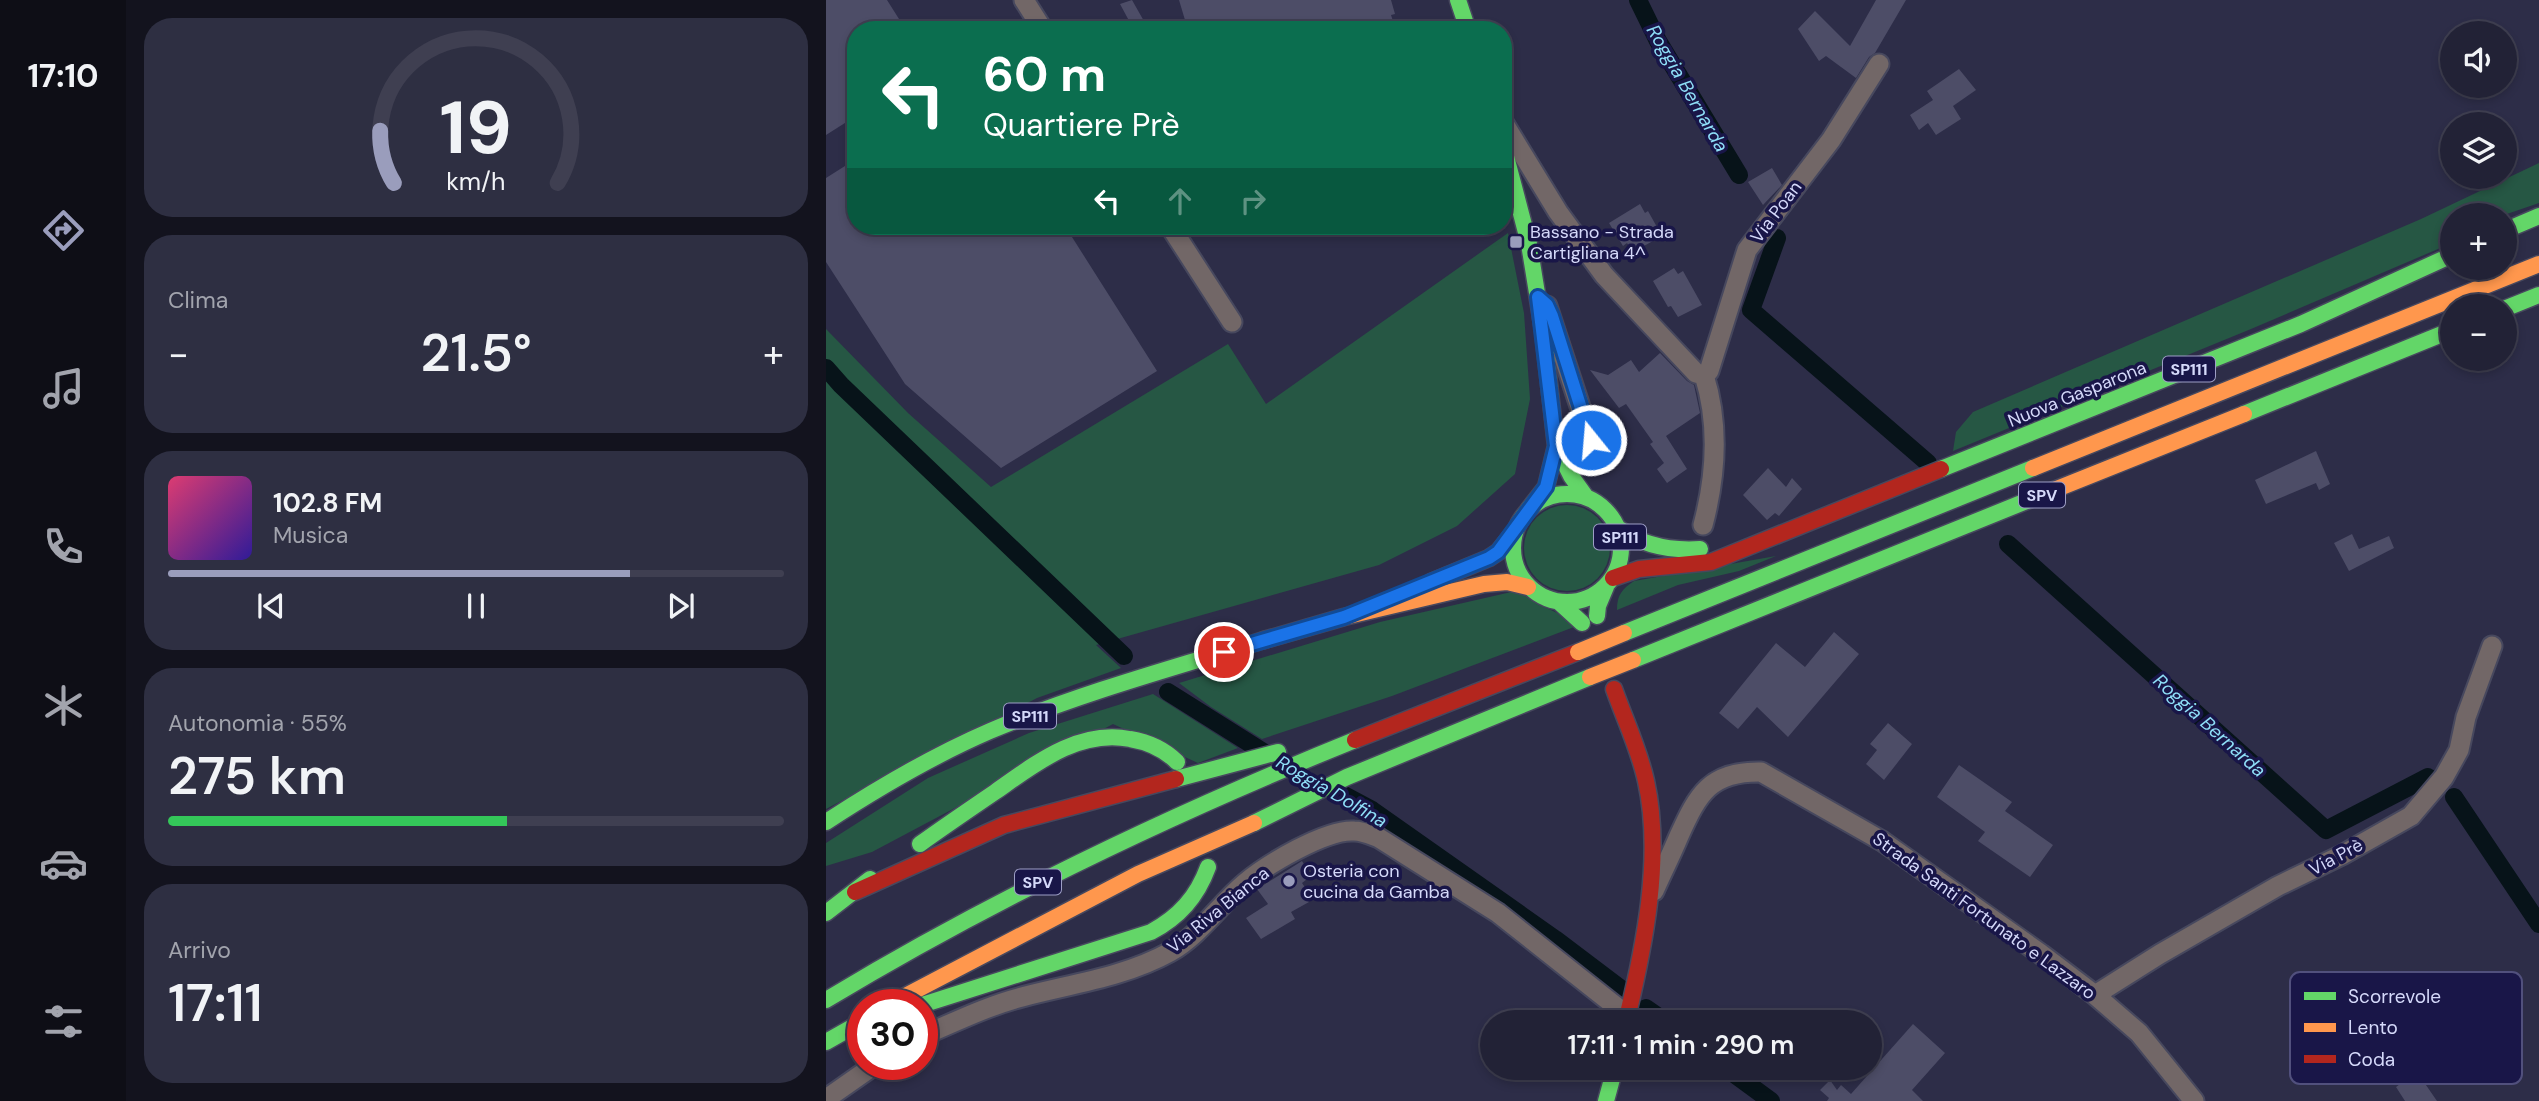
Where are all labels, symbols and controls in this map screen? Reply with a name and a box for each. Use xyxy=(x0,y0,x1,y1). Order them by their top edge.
water label: Roggia Bernarda xyxy=(1641,20,1734,157)
map controls xyxy=(2440,21,2517,371)
button: sound xyxy=(2440,21,2517,98)
text: 60 m xyxy=(983,42,1106,106)
icon: left xyxy=(868,49,959,140)
text: 17:10 xyxy=(27,55,99,97)
text: 19 xyxy=(440,82,512,177)
text: Quartiere Prè xyxy=(983,104,1180,146)
button: layers xyxy=(2440,112,2517,189)
text: km/h xyxy=(446,165,506,198)
street label: Via Poan xyxy=(1745,176,1807,248)
icon: left xyxy=(1088,182,1126,220)
icon: ahead xyxy=(1161,182,1199,220)
icon: right xyxy=(1234,182,1272,220)
button: + xyxy=(2440,203,2517,280)
icon: directions xyxy=(39,206,88,255)
place label: Bassano - Strada Cartigliana 4^ xyxy=(1530,220,1674,265)
marker: Bassano - Strada Cartigliana 4^ xyxy=(1508,234,1524,250)
text: Clima xyxy=(168,285,228,315)
button: − xyxy=(2440,294,2517,371)
text: 21.5° xyxy=(420,319,532,387)
text: − xyxy=(168,329,189,379)
text: + xyxy=(763,329,784,379)
street label: Nuova Gasparona xyxy=(2004,355,2150,433)
road number: SP111 xyxy=(2163,356,2215,382)
icon: music xyxy=(39,364,88,413)
position arrow xyxy=(1554,403,1628,477)
road number: SPV xyxy=(2019,482,2065,508)
text: 102.8 FM xyxy=(273,486,382,520)
text: Musica xyxy=(273,520,348,550)
icon: phone xyxy=(39,522,88,571)
road number: SP111 xyxy=(1594,524,1646,550)
icon: previous xyxy=(252,587,290,625)
icon: pause xyxy=(457,587,495,625)
icon: next xyxy=(662,587,700,625)
pin xyxy=(1194,622,1254,682)
icon: arrive xyxy=(1205,633,1243,671)
water label: Roggia Bernarda xyxy=(2148,668,2271,783)
icon: climate xyxy=(39,681,88,730)
road number: SP111 xyxy=(1004,704,1056,729)
text: Autonomia · 55% xyxy=(168,708,347,738)
text: 275 km xyxy=(168,742,346,810)
water label: Roggia Dolfina xyxy=(1272,750,1392,833)
street label: Strada Santi Fortunato e Lazzaro xyxy=(1868,827,2100,1005)
street label: Via Prè xyxy=(2305,833,2367,881)
icon: car xyxy=(39,839,88,888)
place label: Osteria con cucina da Gamba xyxy=(1303,859,1450,904)
street label: Via Riva Bianca xyxy=(1162,861,1274,959)
road number: SPV xyxy=(1015,870,1061,894)
marker: Osteria con cucina da Gamba xyxy=(1281,873,1297,889)
text: Arrivo xyxy=(168,935,231,965)
text: 17:11 xyxy=(168,969,263,1037)
legend xyxy=(2290,972,2522,1084)
text: Scorrevole xyxy=(2348,984,2441,1009)
speed limit sign: 30 xyxy=(847,989,938,1080)
icon: filters xyxy=(39,997,88,1046)
text: Lento xyxy=(2348,1015,2398,1040)
text: 17:11 · 1 min · 290 m xyxy=(1568,1028,1794,1062)
text: Coda xyxy=(2348,1047,2395,1072)

